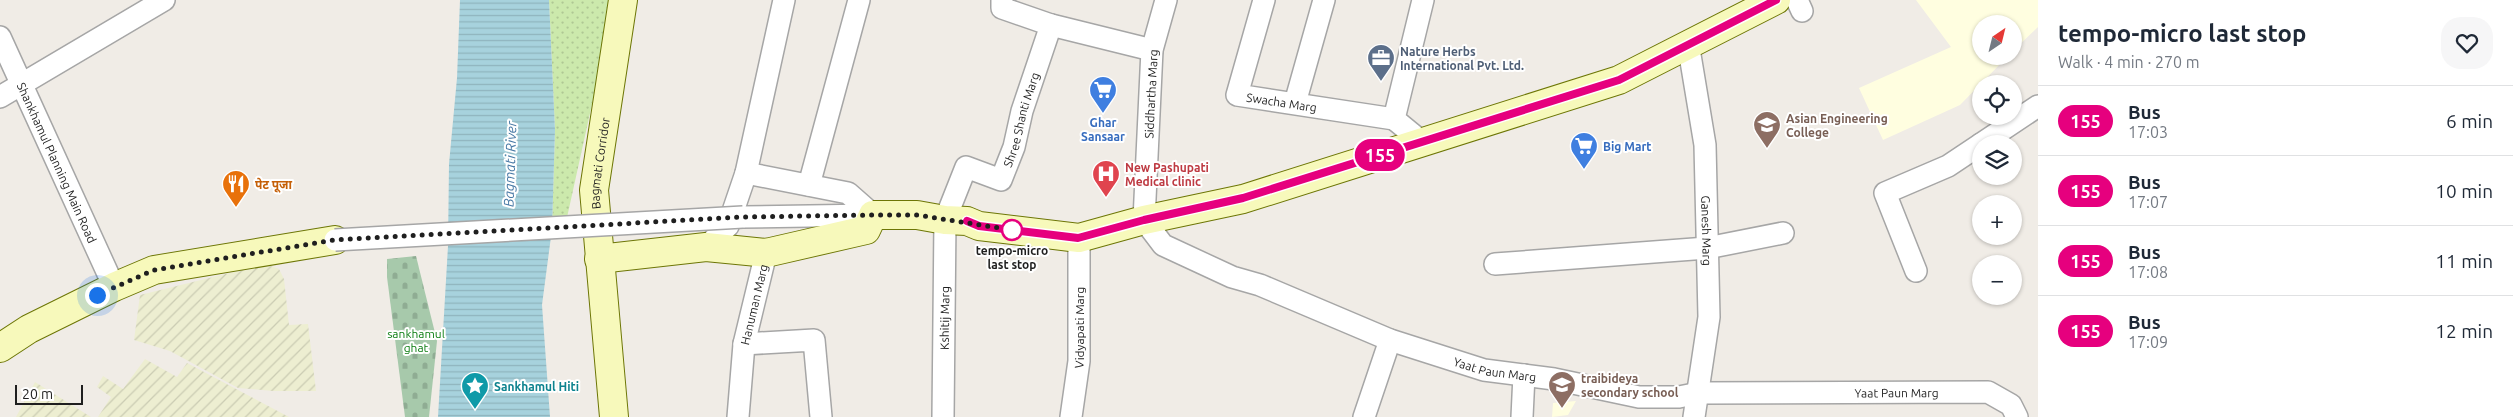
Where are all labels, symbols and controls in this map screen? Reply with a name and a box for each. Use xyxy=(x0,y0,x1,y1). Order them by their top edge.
north arrow xyxy=(1972,15,2022,65)
map controls xyxy=(1972,15,2022,305)
button: heart xyxy=(2441,17,2493,69)
text: tempo-micro last stop xyxy=(2058,20,2306,47)
office icon: Nature Herbs International Pvt. Ltd. xyxy=(1366,43,1396,82)
place label: Nature Herbs International Pvt. Ltd. xyxy=(1400,45,1524,72)
street label: Siddhartha Marg xyxy=(1142,49,1160,139)
text: Walk · 4 min · 270 m xyxy=(2058,53,2200,71)
street label: Shree Shanti Marg xyxy=(1000,71,1041,169)
supermarket icon: Ghar Sansaar xyxy=(1088,75,1118,114)
button: locate xyxy=(1972,75,2022,125)
street label: Shankhamul Planning Main Road xyxy=(15,80,99,245)
street label: Swacha Marg xyxy=(1246,90,1318,114)
text: Bus xyxy=(2128,101,2161,123)
school or university icon: Asian Engineering College xyxy=(1752,110,1782,149)
text: 6 min xyxy=(2446,110,2493,132)
text: 155 xyxy=(2070,111,2101,131)
place label: Asian Engineering College xyxy=(1786,112,1888,139)
street label: Bagmati Corridor xyxy=(587,116,612,210)
place label: Ghar Sansaar xyxy=(1081,116,1125,143)
water label: Bagmati River xyxy=(500,120,520,207)
text: 17:03 xyxy=(2128,123,2168,141)
supermarket icon: Big Mart xyxy=(1569,131,1599,170)
button: layers xyxy=(1972,135,2022,185)
line badge: 155 xyxy=(1351,139,1409,171)
place label: Big Mart xyxy=(1603,140,1652,153)
text: 155 xyxy=(1365,145,1395,165)
hospital icon: New Pashupati Medical clinic xyxy=(1091,159,1121,198)
place label: New Pashupati Medical clinic xyxy=(1125,161,1209,188)
restaurant icon: पेट पूजा xyxy=(221,169,251,208)
text: Bus xyxy=(2128,171,2161,193)
place label: पेट पूजा xyxy=(255,177,292,193)
text: 10 min xyxy=(2435,180,2493,202)
text: 155 xyxy=(2070,181,2101,201)
text: 17:07 xyxy=(2128,193,2168,211)
street label: Ganesh Marg xyxy=(1700,195,1714,266)
button: + xyxy=(1972,195,2022,245)
marker: tempo-micro last stop xyxy=(1001,219,1023,241)
text: Bus xyxy=(2128,241,2161,263)
place label: tempo-micro last stop xyxy=(976,244,1048,271)
text: 11 min xyxy=(2435,250,2493,272)
text: 155 xyxy=(2070,251,2101,271)
button: − xyxy=(1972,255,2022,305)
street label: Hanuman Marg xyxy=(738,263,770,346)
text: 17:08 xyxy=(2128,263,2168,281)
your location xyxy=(85,283,110,308)
street label: Kshitij Marg xyxy=(937,286,951,350)
street label: Vidyapati Marg xyxy=(1072,287,1086,369)
text: Bus xyxy=(2128,311,2161,333)
text: 12 min xyxy=(2435,320,2493,342)
text: 155 xyxy=(2070,321,2101,341)
park label: sankhamul ghat xyxy=(387,327,445,354)
text: 17:09 xyxy=(2128,333,2168,351)
street label: Yaat Paun Marg xyxy=(1452,354,1537,383)
school or university icon: traibideya secondary school xyxy=(1547,370,1577,409)
place icon: Sankhamul Hiti xyxy=(460,371,490,410)
place label: traibideya secondary school xyxy=(1581,372,1679,399)
place label: Sankhamul Hiti xyxy=(494,380,579,393)
scale bar xyxy=(15,382,82,405)
text: 20 m xyxy=(22,386,53,402)
street label: Yaat Paun Marg xyxy=(1855,386,1939,399)

